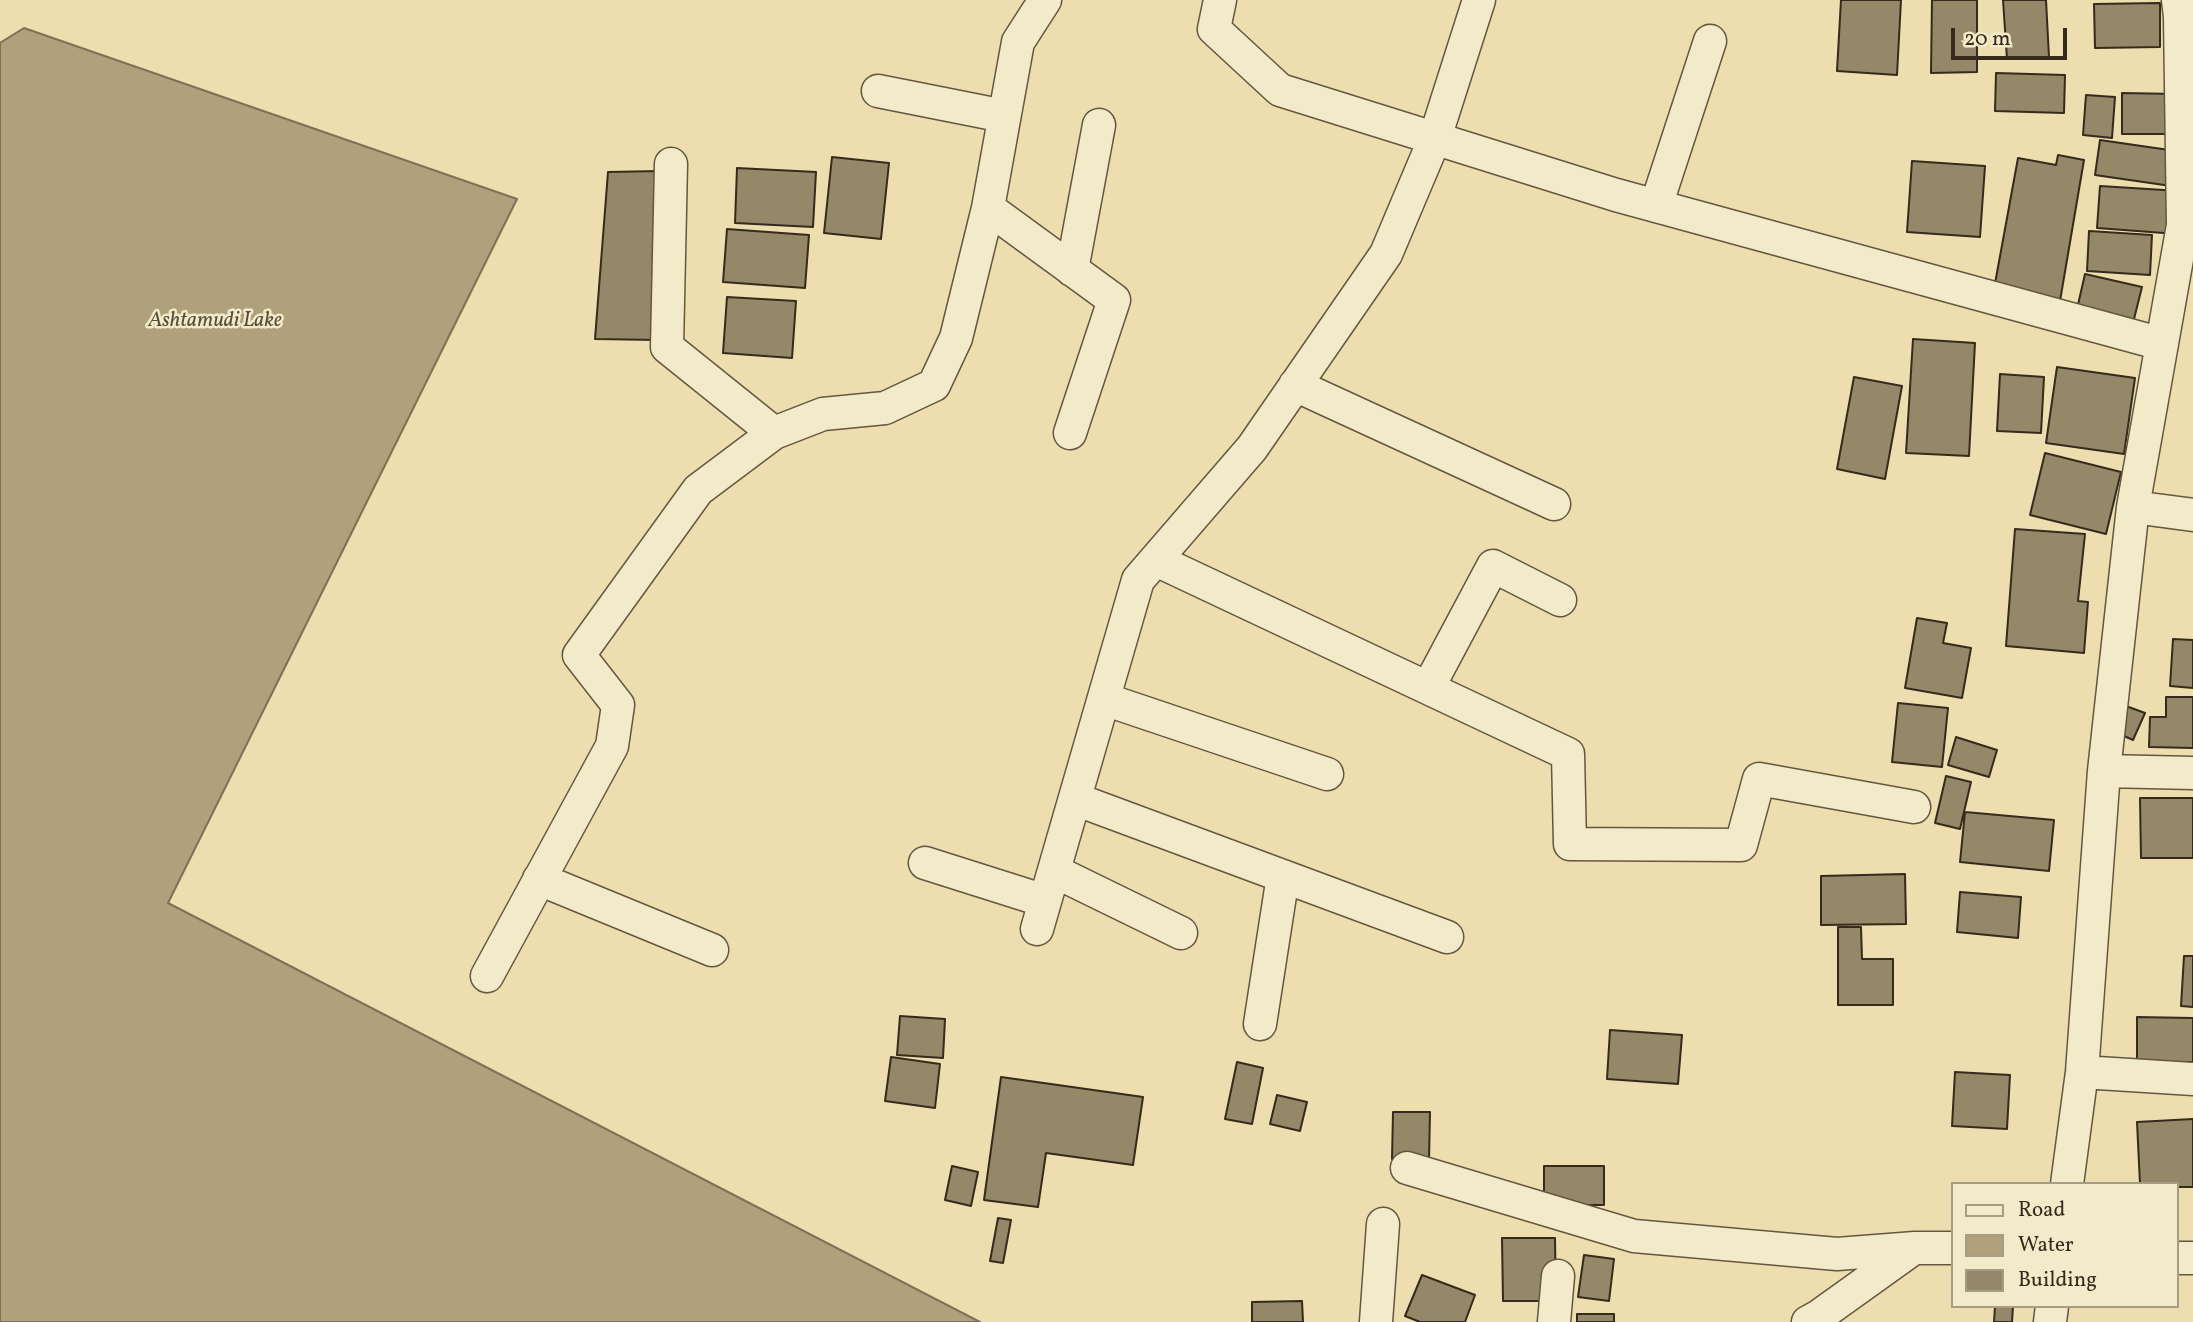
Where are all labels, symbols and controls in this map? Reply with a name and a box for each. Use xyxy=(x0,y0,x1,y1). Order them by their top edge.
scale bar xyxy=(1955,14,2070,58)
text: 20 m xyxy=(1964,25,2010,54)
water label: Ashtamudi Lake xyxy=(148,309,282,335)
legend xyxy=(1952,1182,2179,1308)
text: Road xyxy=(2018,1196,2065,1225)
text: Water xyxy=(2018,1231,2074,1260)
text: Building xyxy=(2018,1266,2097,1295)

